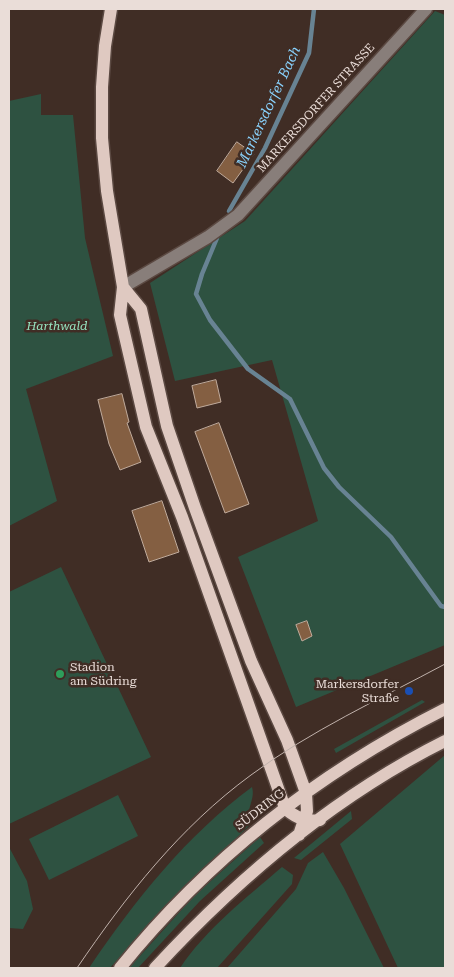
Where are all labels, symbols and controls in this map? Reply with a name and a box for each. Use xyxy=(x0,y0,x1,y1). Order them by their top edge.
street label: MARKERSDORFER STRASSE xyxy=(254,40,378,176)
water label: Markersdorfer Bach xyxy=(234,44,304,170)
park label: Harthwald xyxy=(26,319,88,333)
place label: Stadion am Südring xyxy=(70,660,136,688)
marker: Stadion am Südring xyxy=(54,668,66,680)
place label: Markersdorfer Straße xyxy=(316,677,399,705)
marker: Markersdorfer Straße xyxy=(403,685,415,697)
street label: SÜDRING xyxy=(233,786,287,834)

